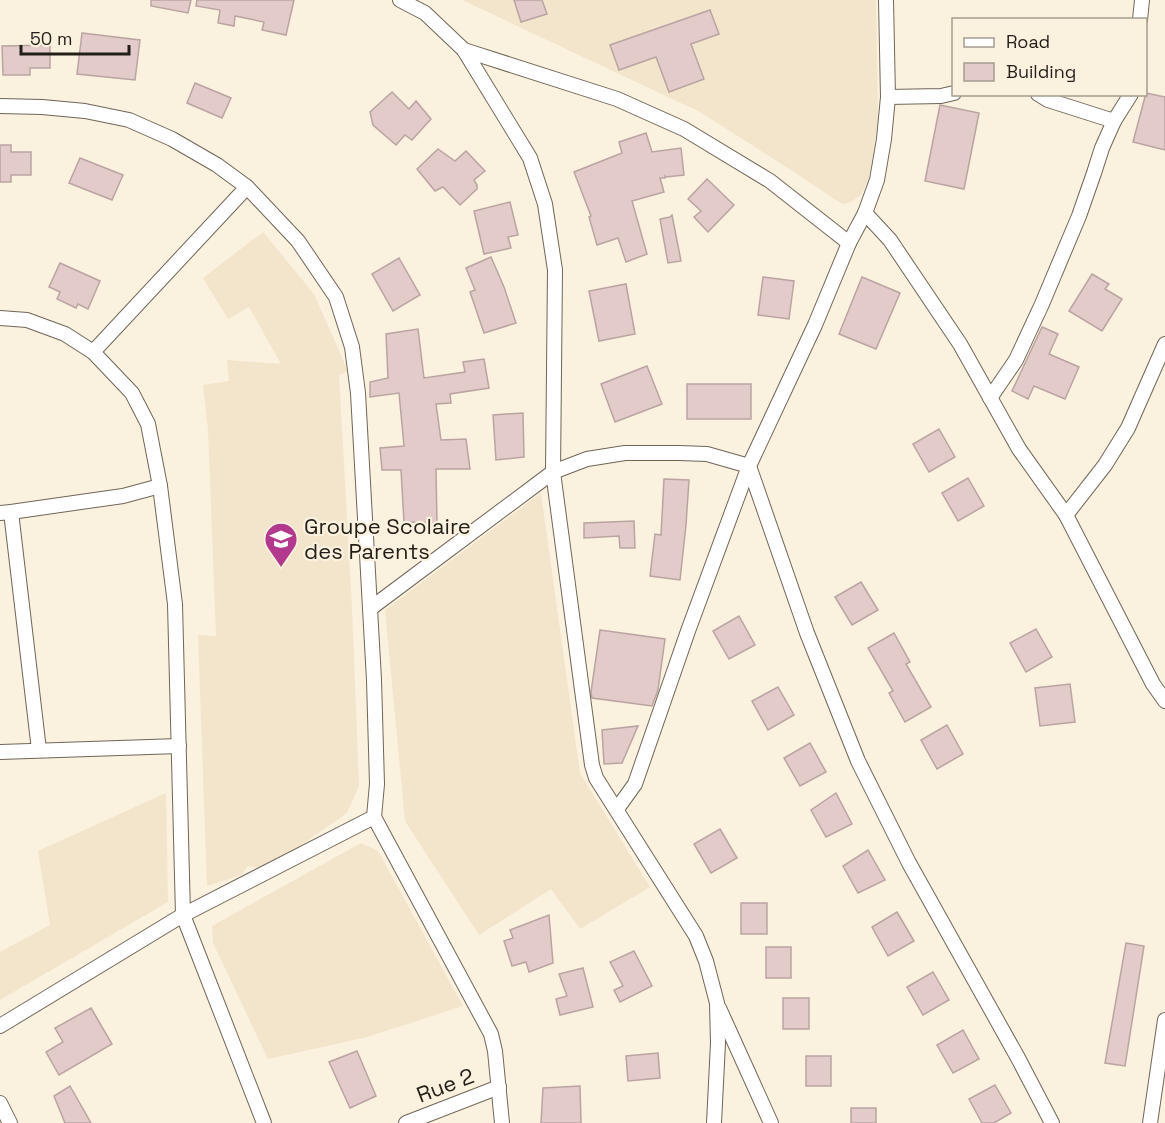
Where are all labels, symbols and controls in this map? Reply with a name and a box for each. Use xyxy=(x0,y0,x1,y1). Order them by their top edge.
scale bar xyxy=(21,18,129,56)
legend xyxy=(952,18,1147,96)
text: 50 m xyxy=(30,27,72,50)
text: Road xyxy=(1006,30,1050,53)
text: Building xyxy=(1006,60,1076,83)
place label: Groupe Scolaire des Parents xyxy=(304,512,471,565)
school or university icon: Groupe Scolaire des Parents xyxy=(263,521,299,568)
street label: Rue 2 xyxy=(412,1061,478,1109)

